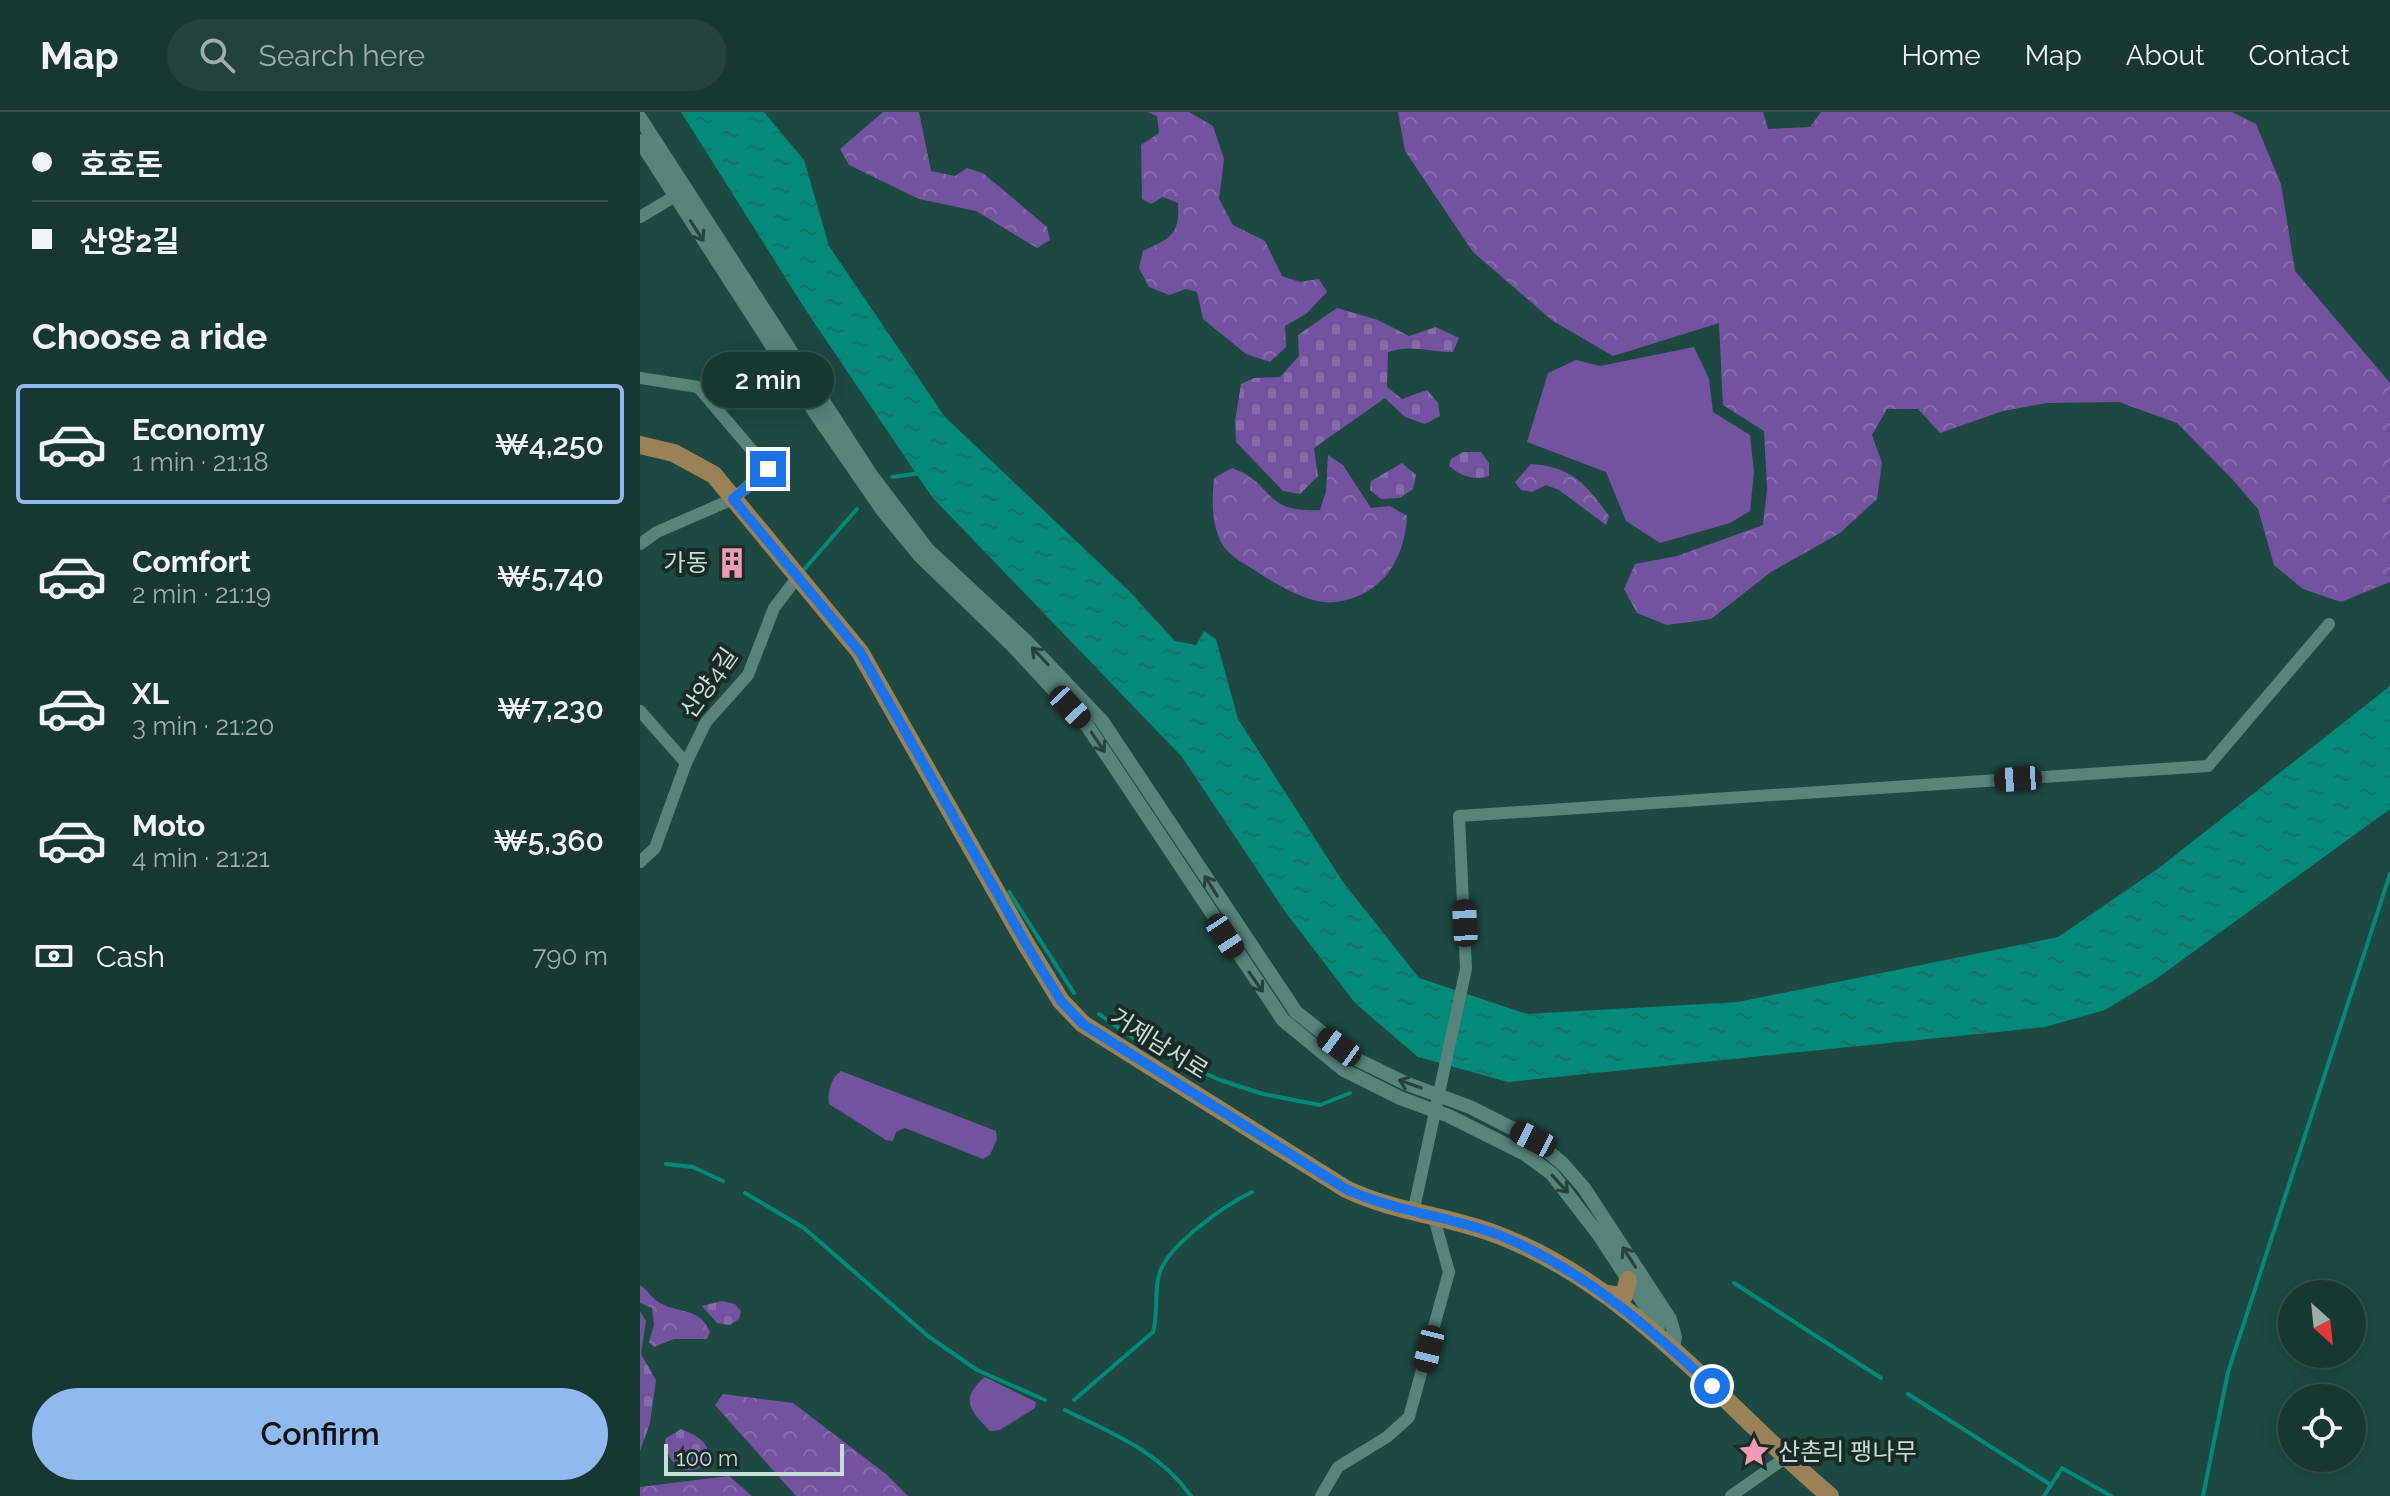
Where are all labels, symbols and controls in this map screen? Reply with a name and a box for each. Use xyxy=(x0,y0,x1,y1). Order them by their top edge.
search box xyxy=(167,19,727,91)
text: Map xyxy=(40,33,119,78)
icon: search xyxy=(195,33,239,77)
text: Search here xyxy=(259,38,425,73)
text: Home xyxy=(1901,39,1981,72)
text: Map xyxy=(2025,39,2082,72)
text: About xyxy=(2126,39,2205,72)
text: Contact xyxy=(2249,39,2350,72)
text: 호호돈 xyxy=(80,147,163,182)
one-way arrow xyxy=(689,219,706,241)
text: 산양2길 xyxy=(80,224,180,259)
text: Choose a ride xyxy=(32,315,267,357)
callout: 2 min xyxy=(702,353,834,409)
text: 2 min xyxy=(735,365,801,395)
icon: car xyxy=(36,408,108,480)
text: Economy xyxy=(132,412,265,447)
text: ₩4,250 xyxy=(495,427,604,462)
text: 1 min · 21:18 xyxy=(132,447,269,477)
route end xyxy=(750,451,786,487)
icon: car xyxy=(36,540,108,612)
text: Comfort xyxy=(132,544,251,579)
building icon: 가동 xyxy=(715,546,749,580)
place label: 가동 xyxy=(664,548,708,577)
text: ₩5,740 xyxy=(497,559,604,594)
text: 2 min · 21:19 xyxy=(132,579,271,609)
street label: 산양4길 xyxy=(674,642,743,724)
one-way arrow xyxy=(1031,646,1050,666)
icon: car xyxy=(36,672,108,744)
text: XL xyxy=(132,676,169,711)
car xyxy=(1045,681,1095,733)
text: ₩7,230 xyxy=(497,691,604,726)
text: 3 min · 21:20 xyxy=(132,711,274,741)
one-way arrow xyxy=(1090,730,1106,752)
car xyxy=(1993,765,2043,793)
icon: car xyxy=(36,804,108,876)
text: Moto xyxy=(132,808,205,843)
text: ₩5,360 xyxy=(493,823,604,858)
text: 4 min · 21:21 xyxy=(132,843,270,873)
one-way arrow xyxy=(1203,875,1219,898)
car xyxy=(1452,898,1478,948)
car xyxy=(1202,909,1248,963)
icon: cash xyxy=(32,934,76,978)
text: Cash xyxy=(96,939,165,974)
text: 790 m xyxy=(532,941,608,971)
one-way arrow xyxy=(1248,971,1264,993)
street label: 거제남서로 xyxy=(1105,1002,1214,1085)
car xyxy=(1313,1023,1365,1071)
one-way arrow xyxy=(1398,1076,1423,1091)
car xyxy=(1506,1117,1560,1161)
one-way arrow xyxy=(1551,1173,1569,1193)
one-way arrow xyxy=(1621,1246,1638,1268)
north arrow xyxy=(2278,1280,2366,1368)
map controls xyxy=(2278,1280,2366,1472)
car xyxy=(1412,1323,1446,1375)
route start xyxy=(1694,1368,1730,1404)
button: locate xyxy=(2278,1384,2366,1472)
button: Confirm xyxy=(32,1388,608,1480)
place icon: 산촌리 팽나무 xyxy=(1737,1435,1771,1469)
place label: 산촌리 팽나무 xyxy=(1778,1437,1917,1466)
scale bar xyxy=(664,1440,844,1476)
text: 100 m xyxy=(676,1445,738,1471)

